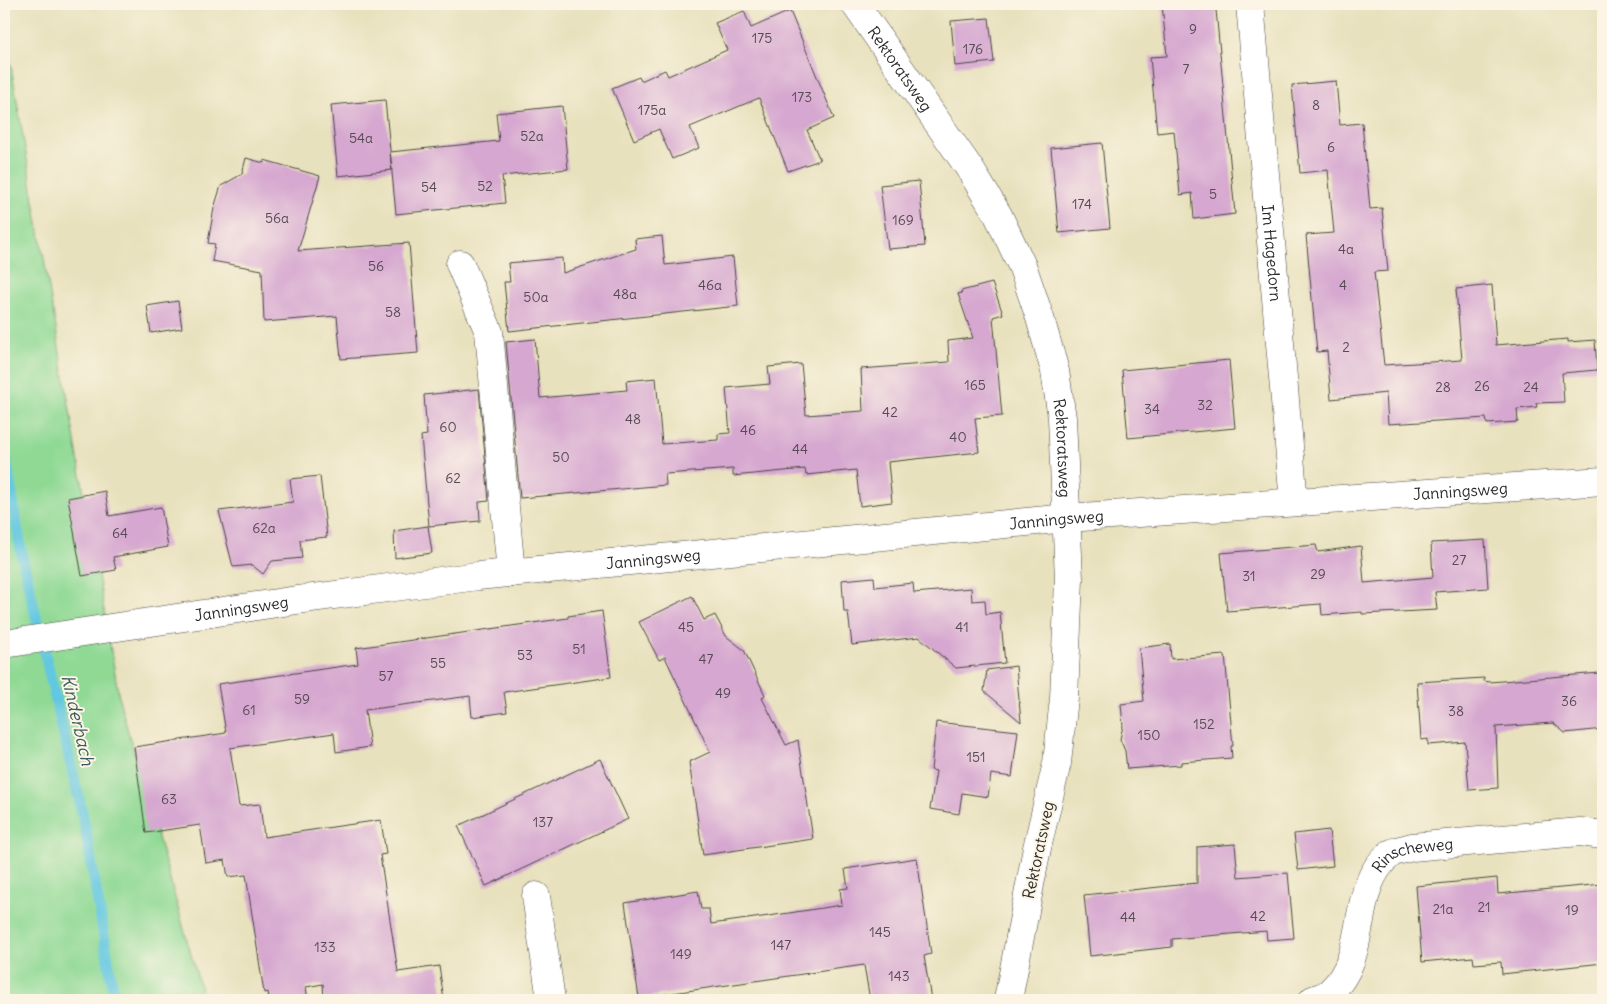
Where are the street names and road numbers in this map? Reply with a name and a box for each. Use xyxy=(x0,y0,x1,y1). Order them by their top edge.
street label: Rektoratsweg xyxy=(864,22,937,115)
street label: Im Hagedorn xyxy=(1258,204,1286,302)
street label: Rektoratsweg xyxy=(1049,397,1075,498)
street label: Janningsweg xyxy=(1412,478,1508,504)
street label: Janningsweg xyxy=(1008,505,1104,534)
street label: Janningsweg xyxy=(605,544,702,573)
street label: Janningsweg xyxy=(193,591,290,625)
street label: Rektoratsweg xyxy=(1018,799,1058,901)
street label: Rinscheweg xyxy=(1367,833,1454,876)

